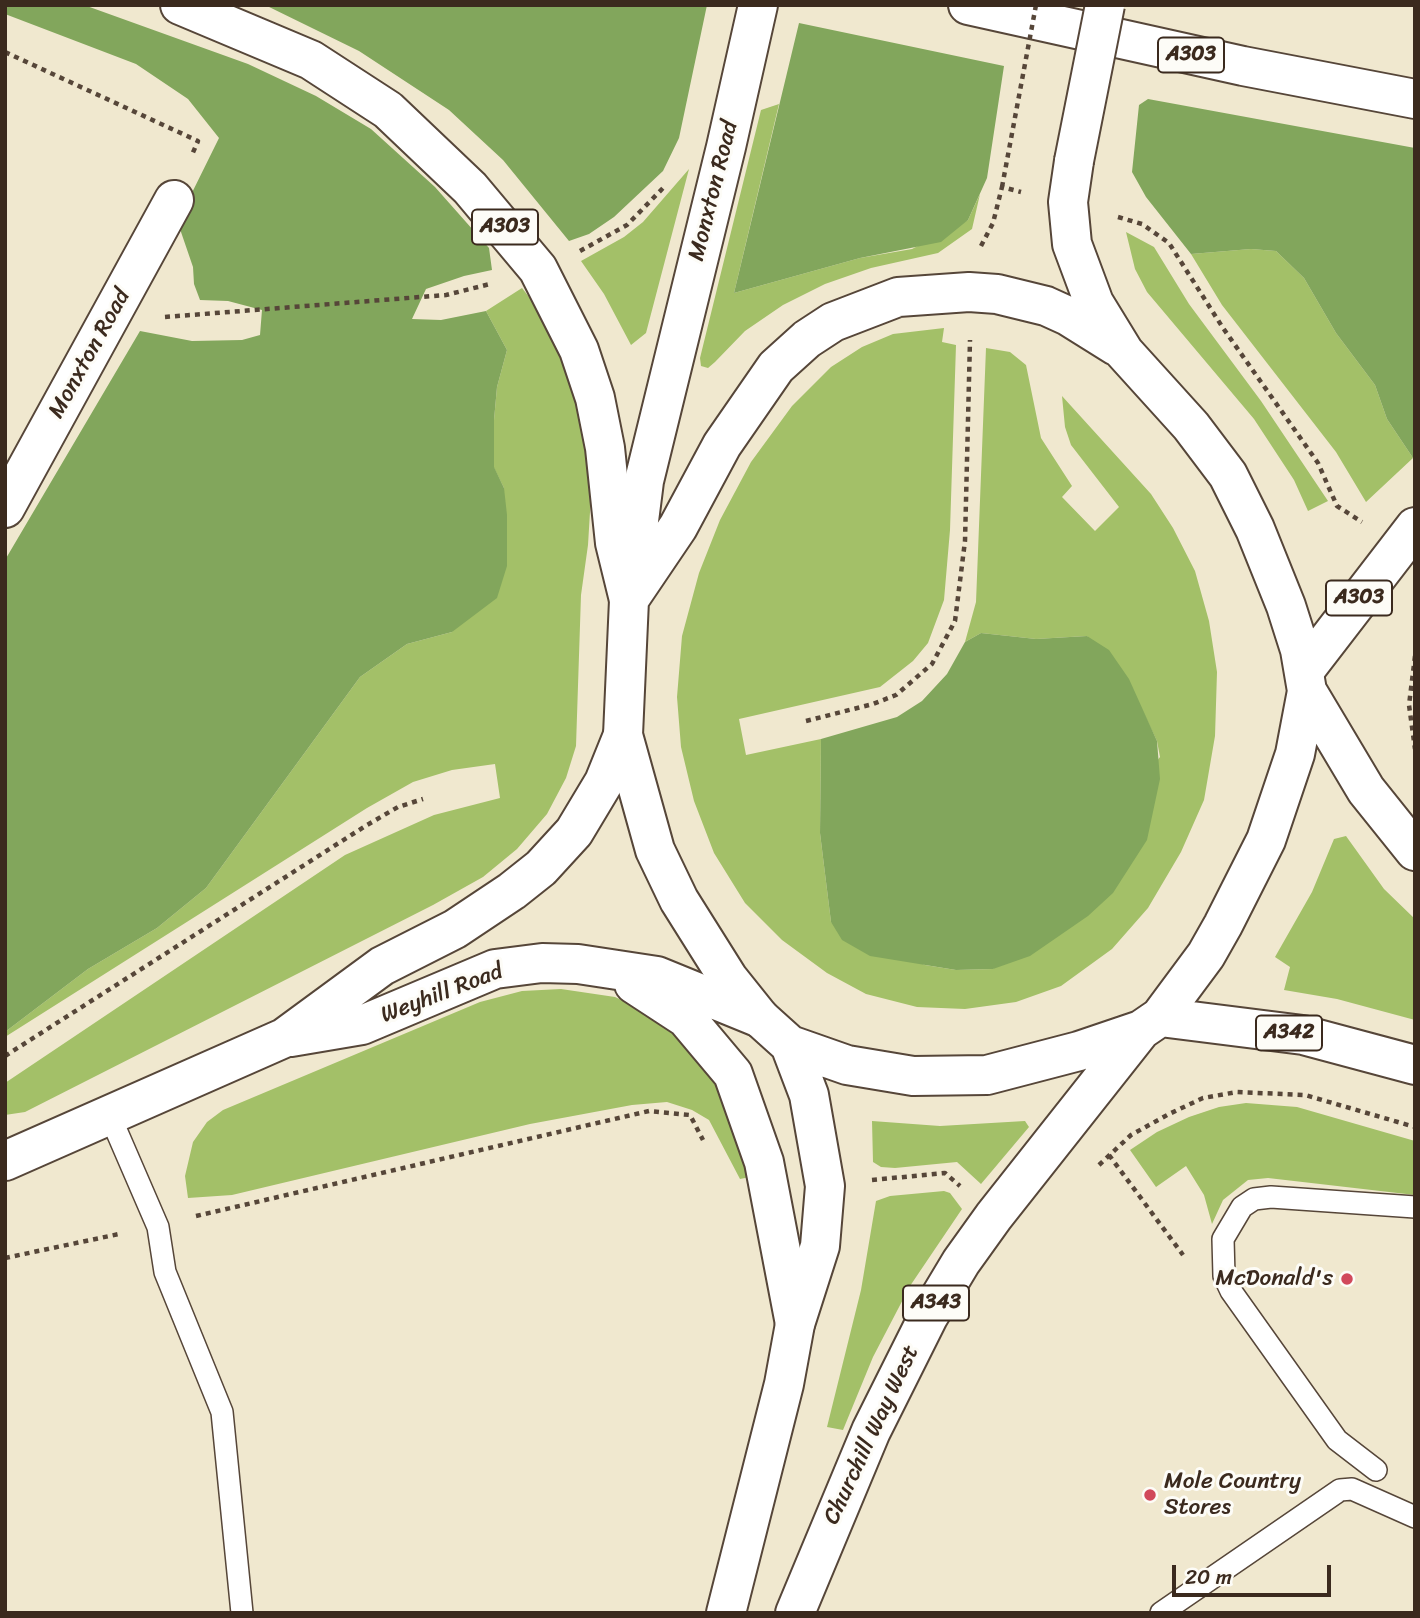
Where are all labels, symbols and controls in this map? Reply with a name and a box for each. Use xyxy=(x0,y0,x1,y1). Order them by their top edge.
road number: A303 xyxy=(1158,38,1224,72)
street label: Monxton Road xyxy=(683,118,745,264)
road number: A303 xyxy=(472,210,538,244)
street label: Monxton Road xyxy=(43,285,137,423)
road number: A303 xyxy=(1326,580,1392,616)
street label: Weyhill Road xyxy=(377,958,507,1030)
road number: A342 xyxy=(1256,1016,1322,1050)
place label: McDonald's xyxy=(1215,1265,1333,1293)
marker: McDonald's xyxy=(1339,1271,1355,1287)
road number: A343 xyxy=(903,1286,969,1320)
street label: Churchill Way West xyxy=(818,1341,926,1529)
place label: Mole Country Stores xyxy=(1164,1468,1301,1522)
marker: Mole Country Stores xyxy=(1142,1487,1158,1503)
scale bar xyxy=(1175,1552,1334,1596)
text: 20 m xyxy=(1185,1558,1232,1596)

